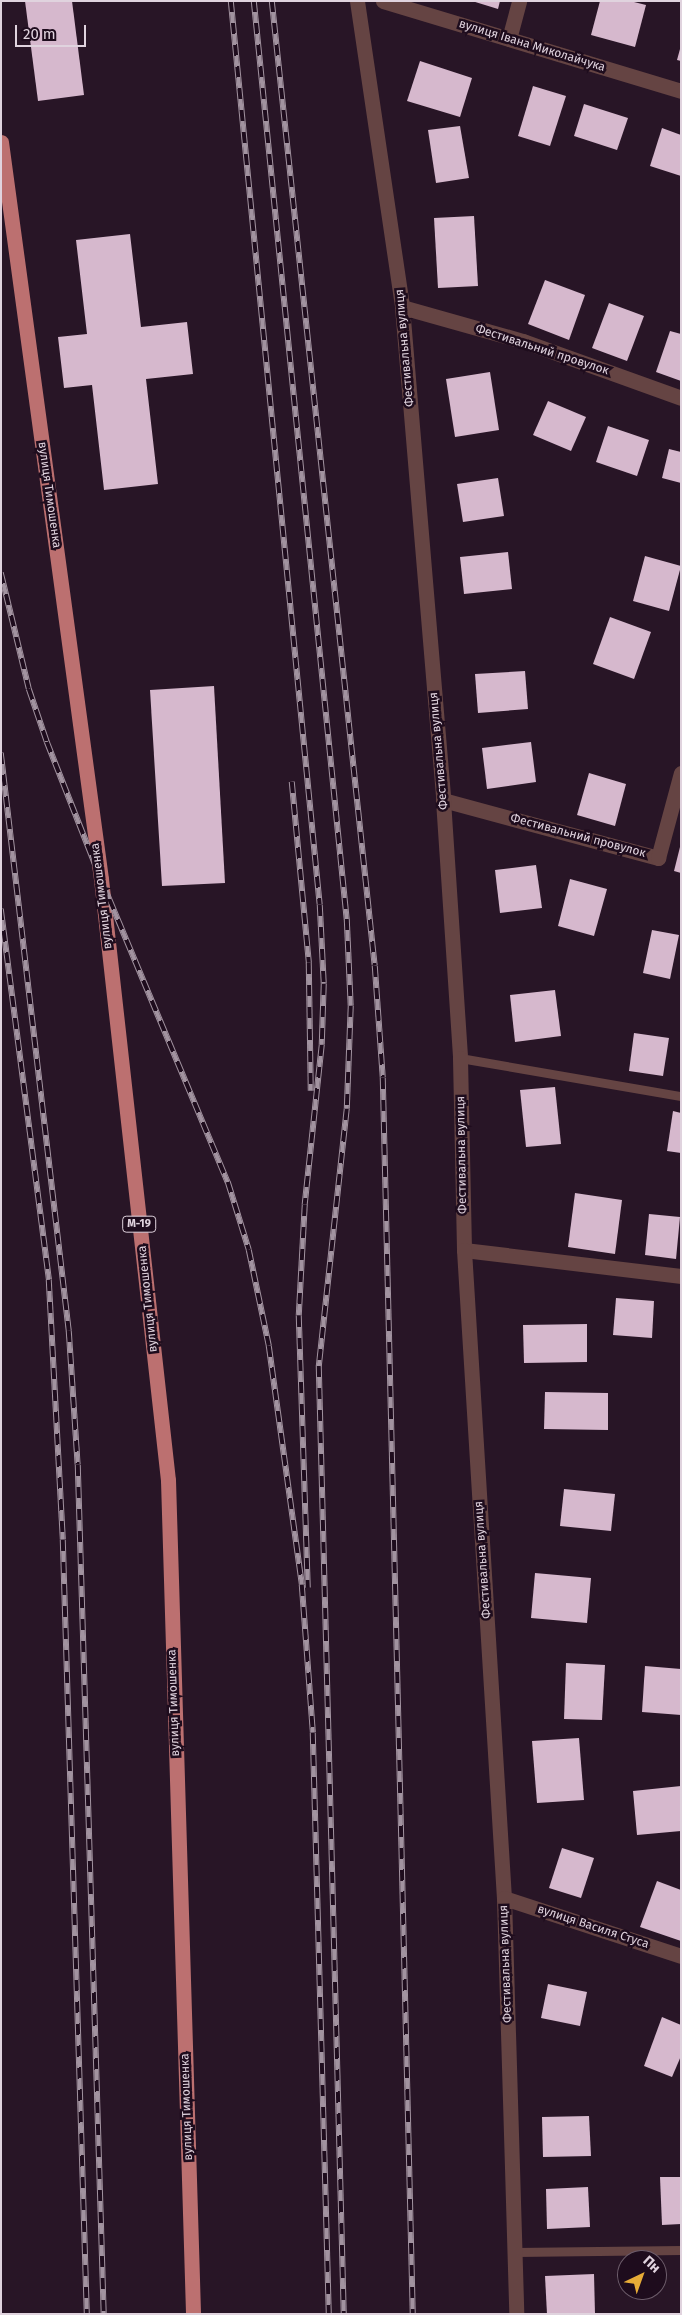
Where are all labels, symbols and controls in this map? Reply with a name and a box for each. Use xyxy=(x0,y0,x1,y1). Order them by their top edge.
scale bar xyxy=(18,15,89,47)
street label: вулиця Івана Миколайчука xyxy=(457,17,607,75)
text: 20 m xyxy=(23,25,56,43)
street label: Фестивальна вулиця xyxy=(393,289,417,407)
street label: Фестивальний провулок xyxy=(473,322,611,378)
street label: вулиця Тимошенка xyxy=(34,441,64,549)
street label: Фестивальна вулиця xyxy=(427,692,451,810)
street label: Фестивальний провулок xyxy=(509,811,647,861)
street label: вулиця Тимошенка xyxy=(88,842,116,950)
street label: Фестивальна вулиця xyxy=(454,1096,470,1214)
road number: М-19 xyxy=(122,1216,156,1232)
street label: вулиця Тимошенка xyxy=(135,1245,161,1353)
street label: Фестивальна вулиця xyxy=(472,1501,494,1619)
street label: вулиця Тимошенка xyxy=(165,1649,183,1757)
street label: вулиця Василя Стуса xyxy=(535,1902,651,1952)
street label: Фестивальна вулиця xyxy=(497,1905,515,2023)
street label: вулиця Тимошенка xyxy=(178,2053,196,2161)
north arrow xyxy=(617,2250,667,2300)
text: Пн xyxy=(640,2252,664,2276)

